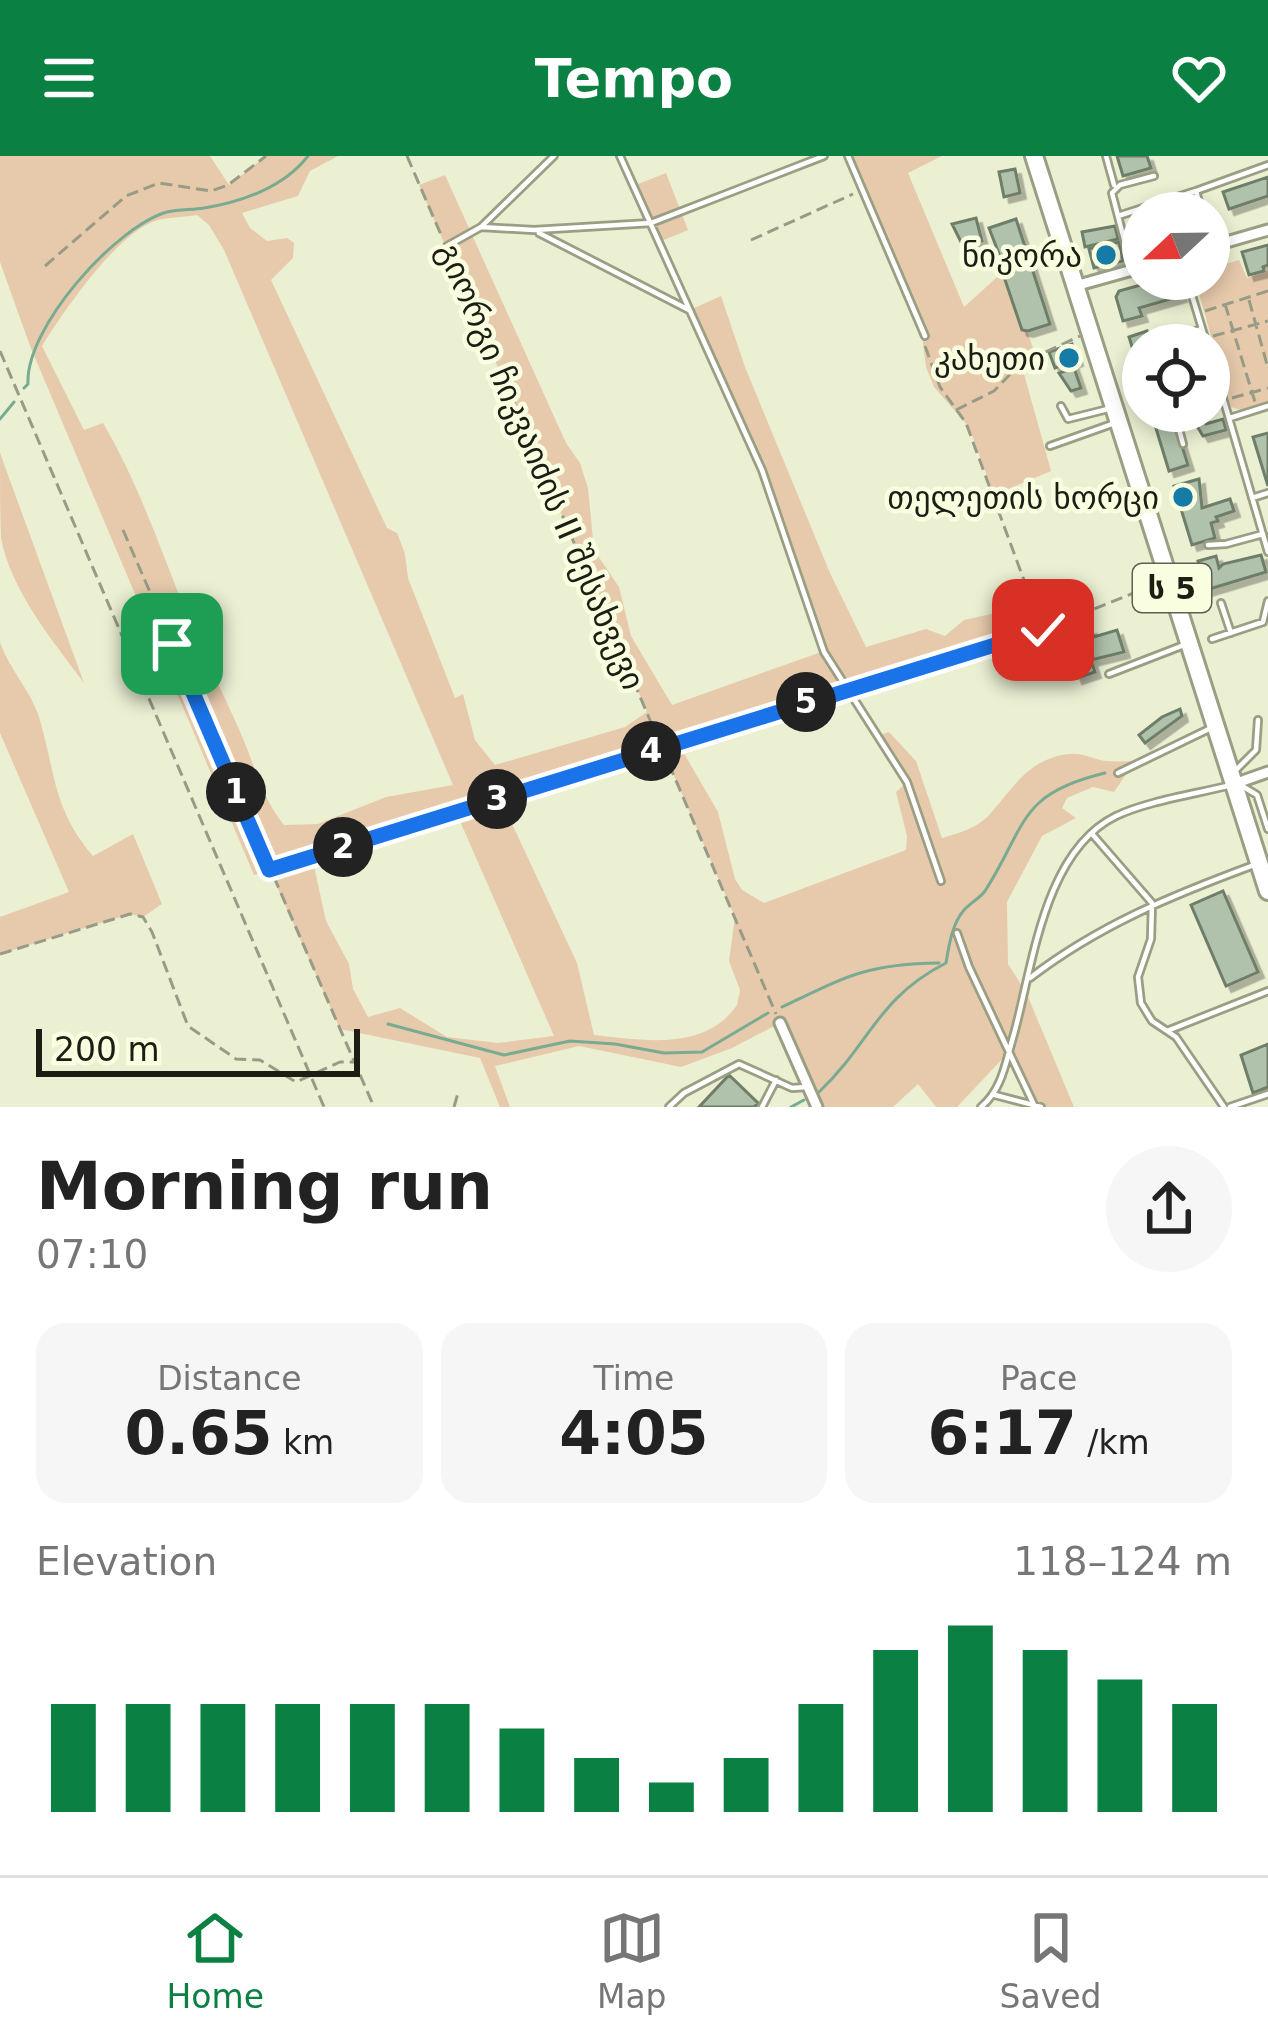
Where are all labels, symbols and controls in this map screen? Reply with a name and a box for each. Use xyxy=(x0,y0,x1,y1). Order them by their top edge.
icon: menu xyxy=(36,45,102,111)
icon: heart xyxy=(1166,45,1232,111)
text: Tempo xyxy=(535,47,733,110)
north arrow xyxy=(1122,192,1230,300)
map controls xyxy=(1122,192,1230,432)
place label: ნიკორა xyxy=(962,236,1082,275)
street label: გიორგი ჩიკვაიძის II შესახვევი xyxy=(429,237,653,695)
marker: ნიკორა xyxy=(1093,242,1119,268)
button: locate xyxy=(1122,324,1230,432)
place label: კახეთი xyxy=(934,339,1045,378)
marker: კახეთი xyxy=(1056,345,1082,371)
place label: თელეთის ხორცი xyxy=(887,478,1159,517)
marker: თელეთის ხორცი xyxy=(1170,484,1196,510)
road number: ს 5 xyxy=(1133,564,1211,612)
pin xyxy=(992,579,1094,681)
pin xyxy=(121,593,223,695)
icon: check xyxy=(1010,597,1076,663)
icon: arrive xyxy=(139,611,205,677)
pin: 5 xyxy=(776,672,836,732)
text: 5 xyxy=(795,682,817,721)
pin: 4 xyxy=(621,721,681,781)
text: 4 xyxy=(640,731,662,770)
pin: 1 xyxy=(206,762,266,822)
pin: 3 xyxy=(467,769,527,829)
text: 1 xyxy=(225,772,247,811)
text: 3 xyxy=(486,779,508,818)
pin: 2 xyxy=(313,817,373,877)
text: 2 xyxy=(332,827,354,866)
scale bar xyxy=(36,1023,360,1076)
text: 200 m xyxy=(54,1030,160,1069)
button: share xyxy=(1106,1146,1232,1272)
text: Morning run xyxy=(36,1148,493,1225)
text: 07:10 xyxy=(36,1232,148,1277)
text: Distance xyxy=(157,1359,301,1398)
text: Time xyxy=(594,1359,674,1398)
text: Pace xyxy=(1000,1359,1077,1398)
text: 0.65 xyxy=(124,1398,272,1468)
text: 4:05 xyxy=(559,1398,709,1468)
text: 6:17 xyxy=(928,1398,1077,1468)
text: km xyxy=(272,1423,334,1462)
text: /km xyxy=(1077,1423,1150,1462)
text: Elevation xyxy=(36,1539,217,1584)
text: 118–124 m xyxy=(1013,1539,1232,1584)
tab: Home xyxy=(166,1905,264,2016)
tab: Map xyxy=(597,1905,667,2016)
tab: Saved xyxy=(1000,1905,1101,2016)

